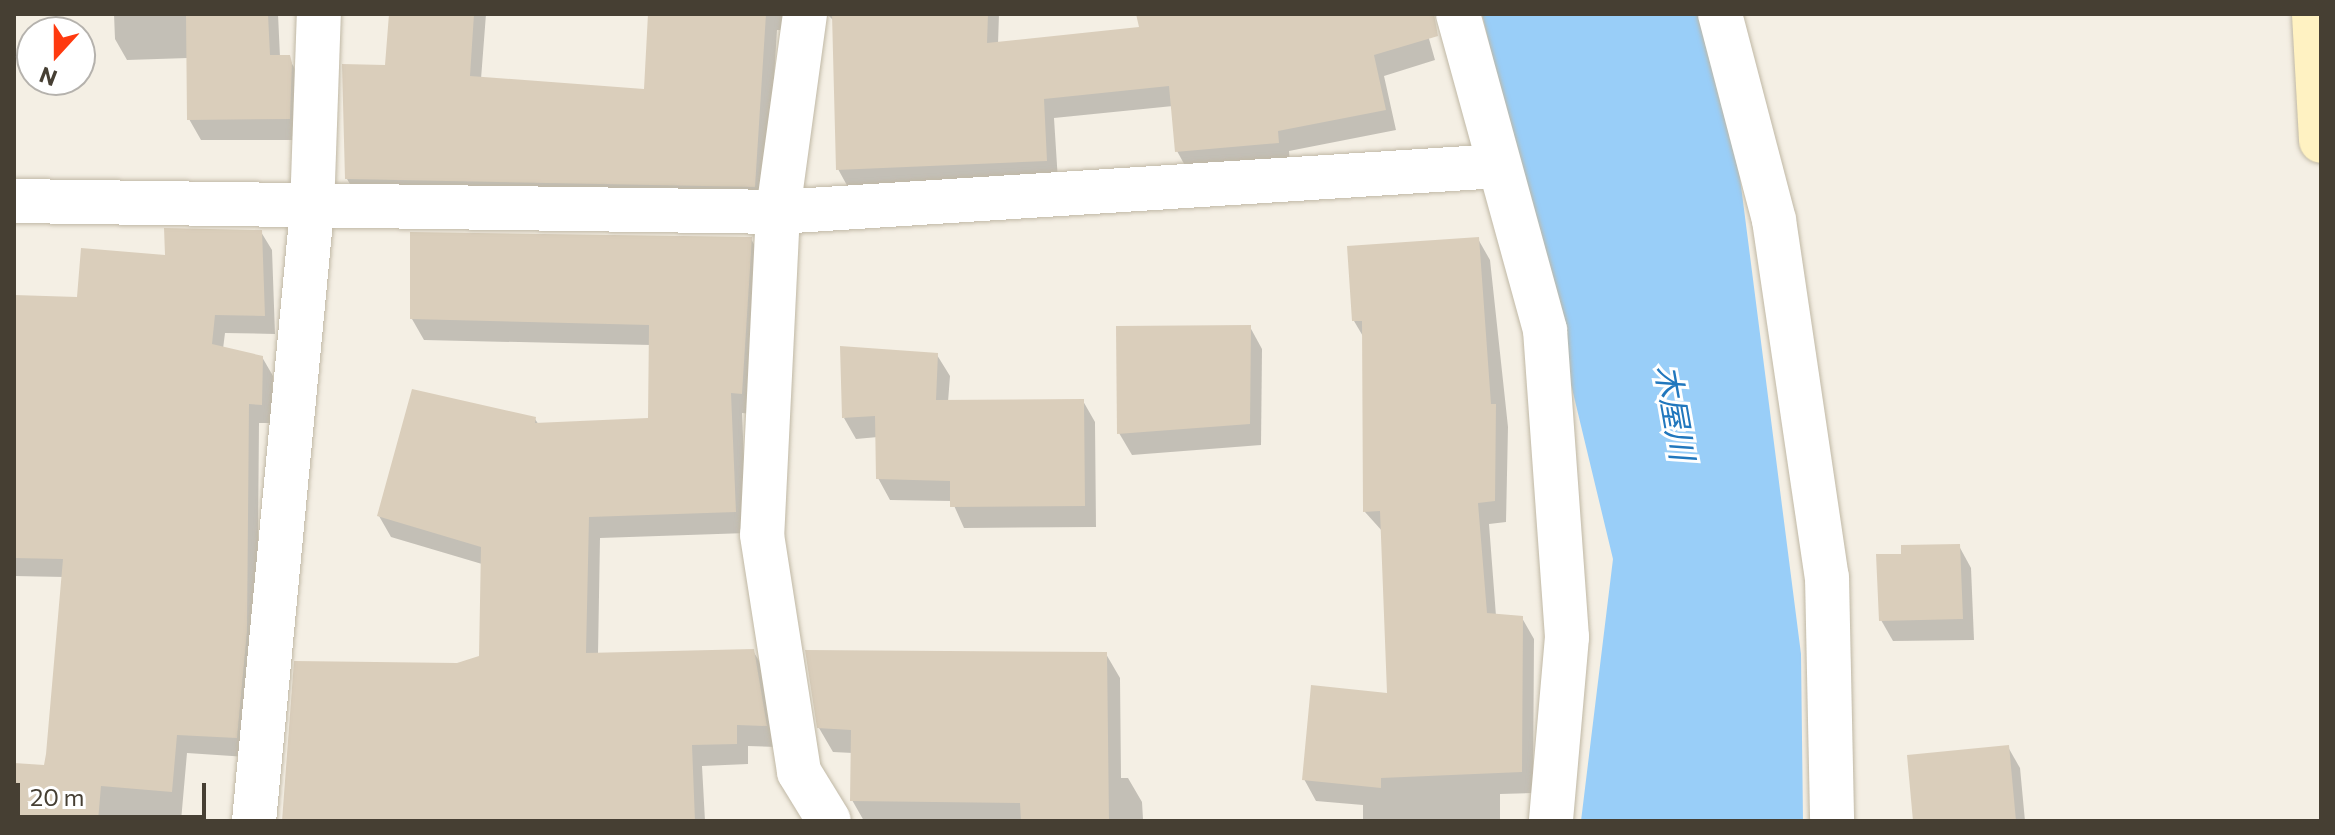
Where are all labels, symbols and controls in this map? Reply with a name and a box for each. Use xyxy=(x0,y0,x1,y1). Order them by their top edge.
north arrow xyxy=(16,16,96,96)
text: N xyxy=(35,61,60,93)
water label: 木屋川 xyxy=(1649,361,1703,463)
scale bar xyxy=(20,767,210,817)
text: 20 m xyxy=(30,782,84,811)

